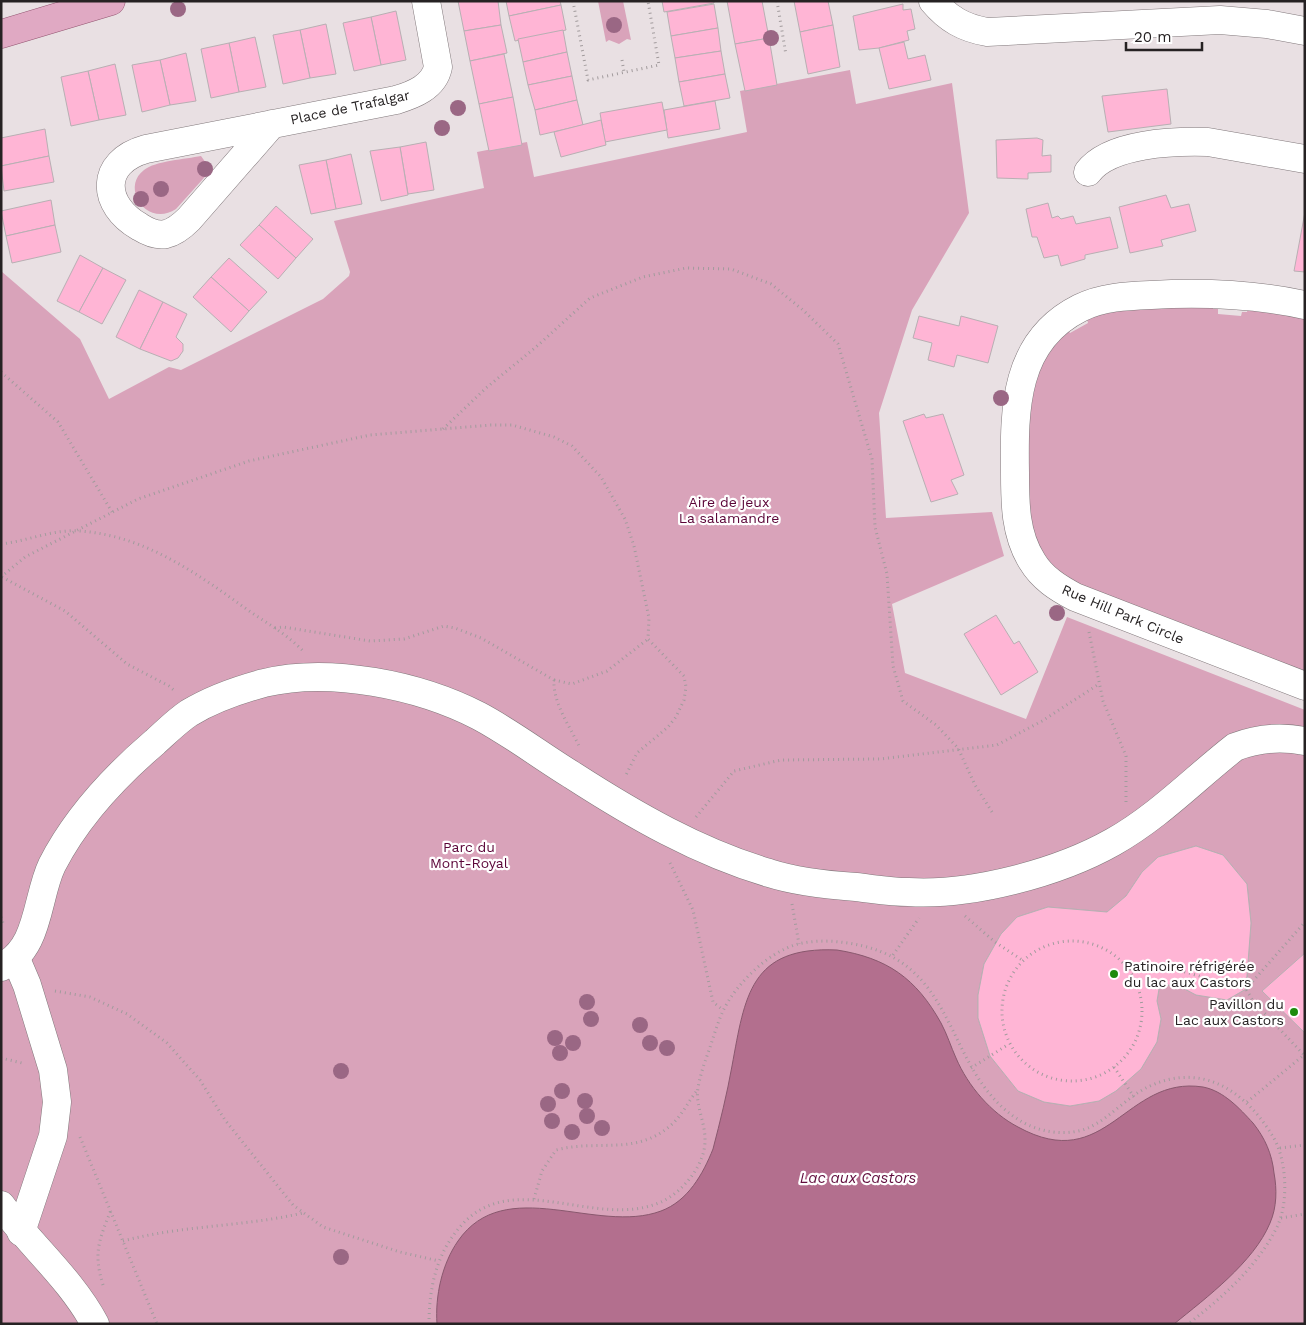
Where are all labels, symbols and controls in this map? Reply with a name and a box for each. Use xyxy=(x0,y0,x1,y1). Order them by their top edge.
scale bar xyxy=(1126,20,1202,52)
text: 20 m xyxy=(1134,28,1172,46)
street label: Place de Trafalgar xyxy=(289,86,412,128)
park label: Aire de jeux La salamandre xyxy=(679,494,779,526)
street label: Rue Hill Park Circle xyxy=(1060,581,1186,647)
park label: Parc du Mont-Royal xyxy=(430,839,509,871)
place label: Patinoire réfrigérée du lac aux Castors xyxy=(1124,958,1255,990)
marker: Patinoire réfrigérée du lac aux Castors xyxy=(1108,968,1120,980)
place label: Pavillon du Lac aux Castors xyxy=(1175,996,1284,1028)
marker: Pavillon du Lac aux Castors xyxy=(1288,1006,1300,1018)
water label: Lac aux Castors xyxy=(800,1169,917,1187)

